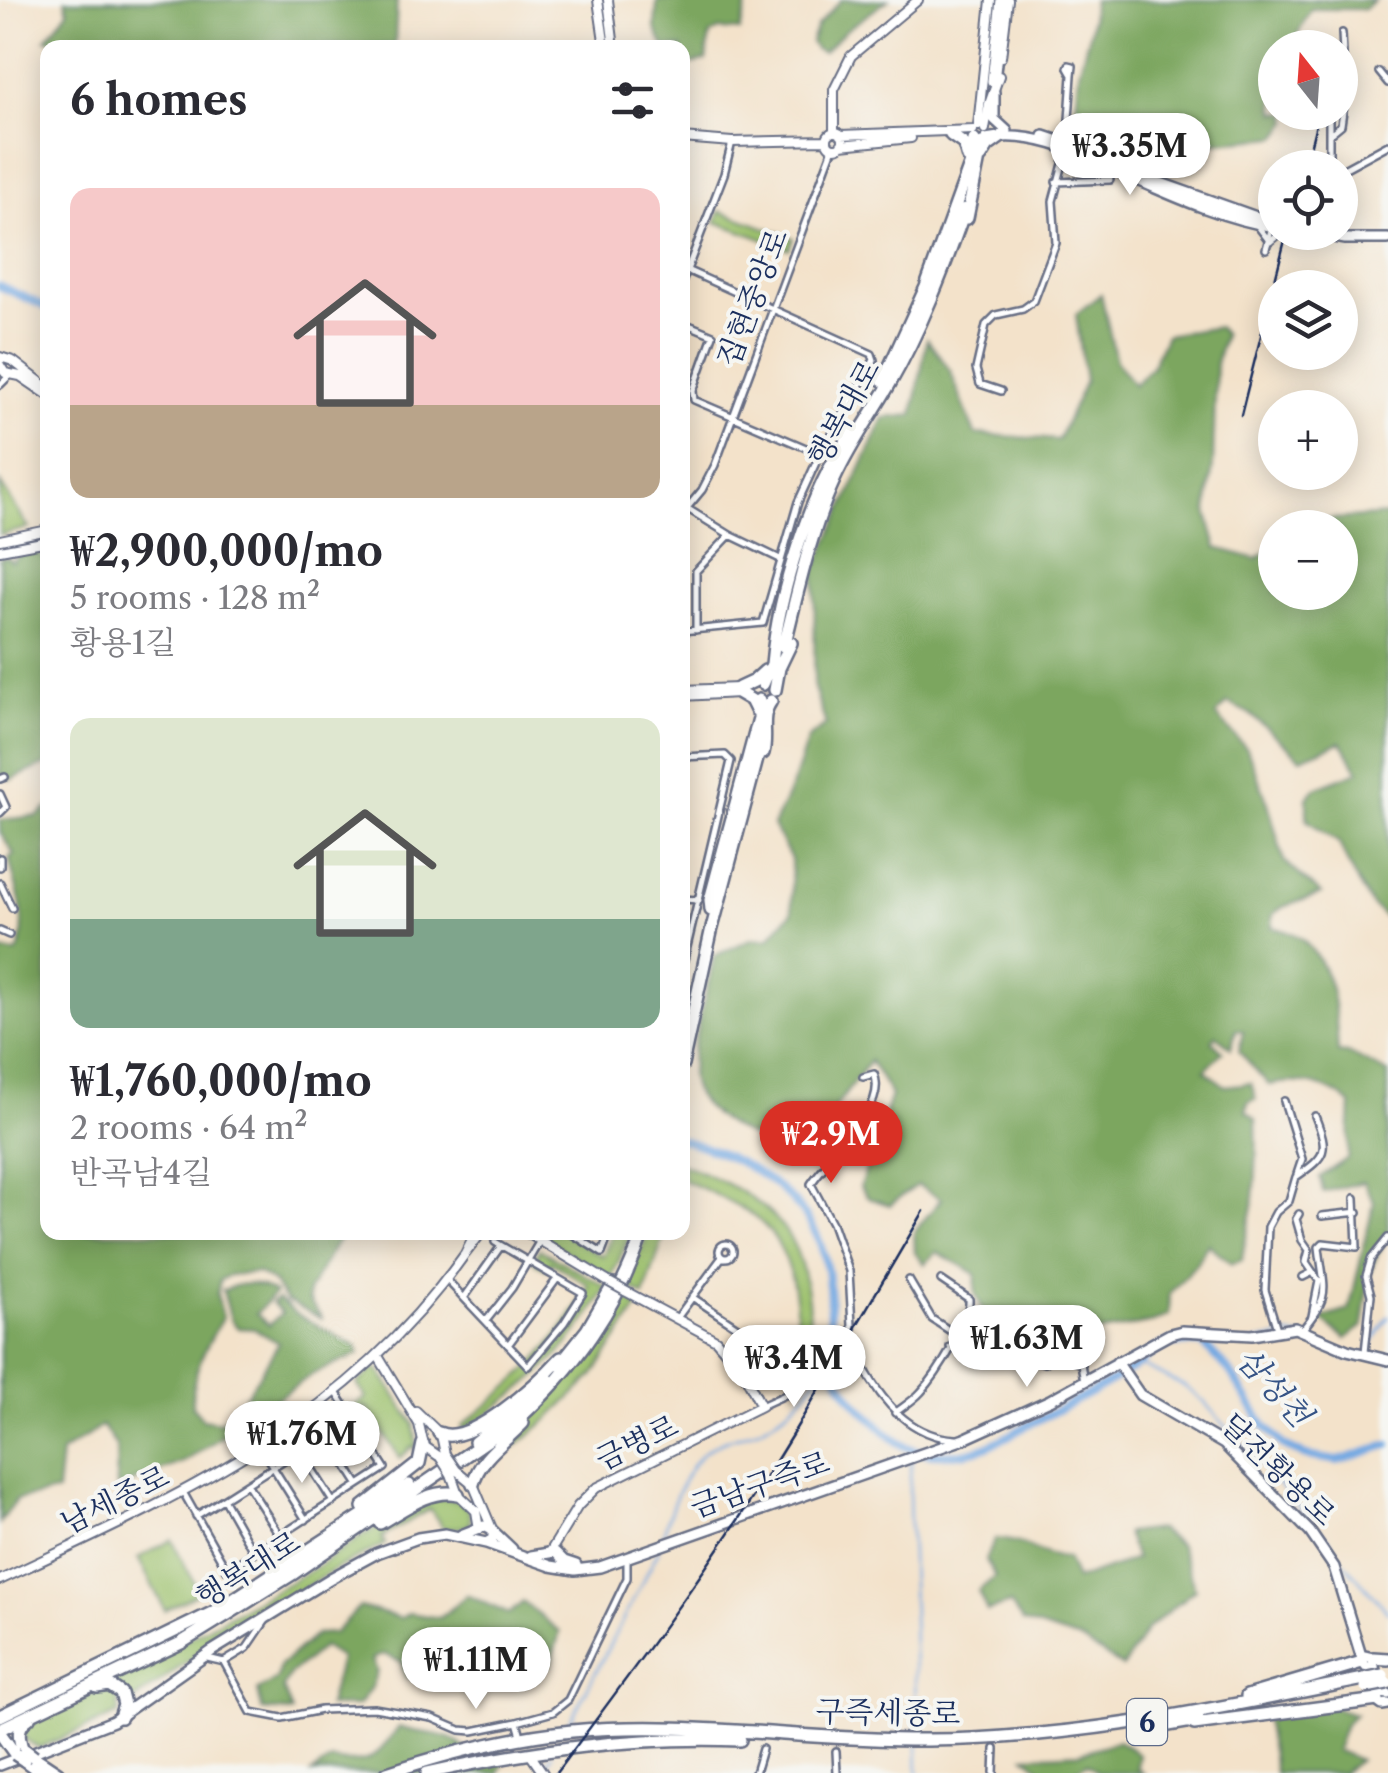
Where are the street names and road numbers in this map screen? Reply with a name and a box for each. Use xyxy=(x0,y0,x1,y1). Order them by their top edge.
street label: 집현중앙로 xyxy=(709,224,796,372)
street label: 행복대로 xyxy=(799,353,888,472)
street label: 달전황용로 xyxy=(1213,1406,1343,1533)
street label: 금병로 xyxy=(590,1407,684,1478)
street label: 금남구즉로 xyxy=(685,1443,834,1526)
street label: 남세종로 xyxy=(55,1458,175,1542)
street label: 행복대로 xyxy=(189,1523,307,1616)
street label: 구즉세종로 xyxy=(815,1693,961,1732)
road number: 6 xyxy=(1127,1699,1167,1745)

